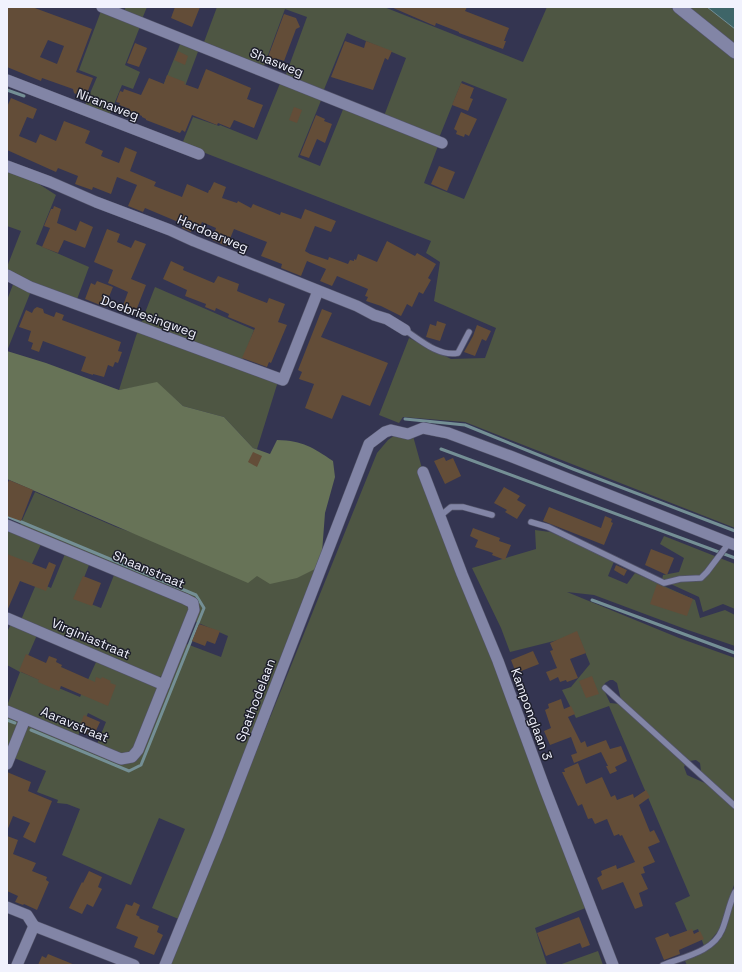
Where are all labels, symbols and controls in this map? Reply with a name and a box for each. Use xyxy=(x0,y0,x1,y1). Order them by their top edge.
street label: Shasweg xyxy=(247,44,306,81)
street label: Niranaweg xyxy=(74,85,142,124)
street label: Hardoarweg xyxy=(175,211,251,256)
street label: Doebriesingweg xyxy=(98,291,199,342)
street label: Shaanstraat xyxy=(110,547,187,592)
street label: Virginiastraat xyxy=(49,614,133,663)
street label: Spathodelaan xyxy=(232,656,279,744)
street label: Kamponglaan 3 xyxy=(507,666,556,763)
street label: Aaravstraat xyxy=(38,703,111,746)

